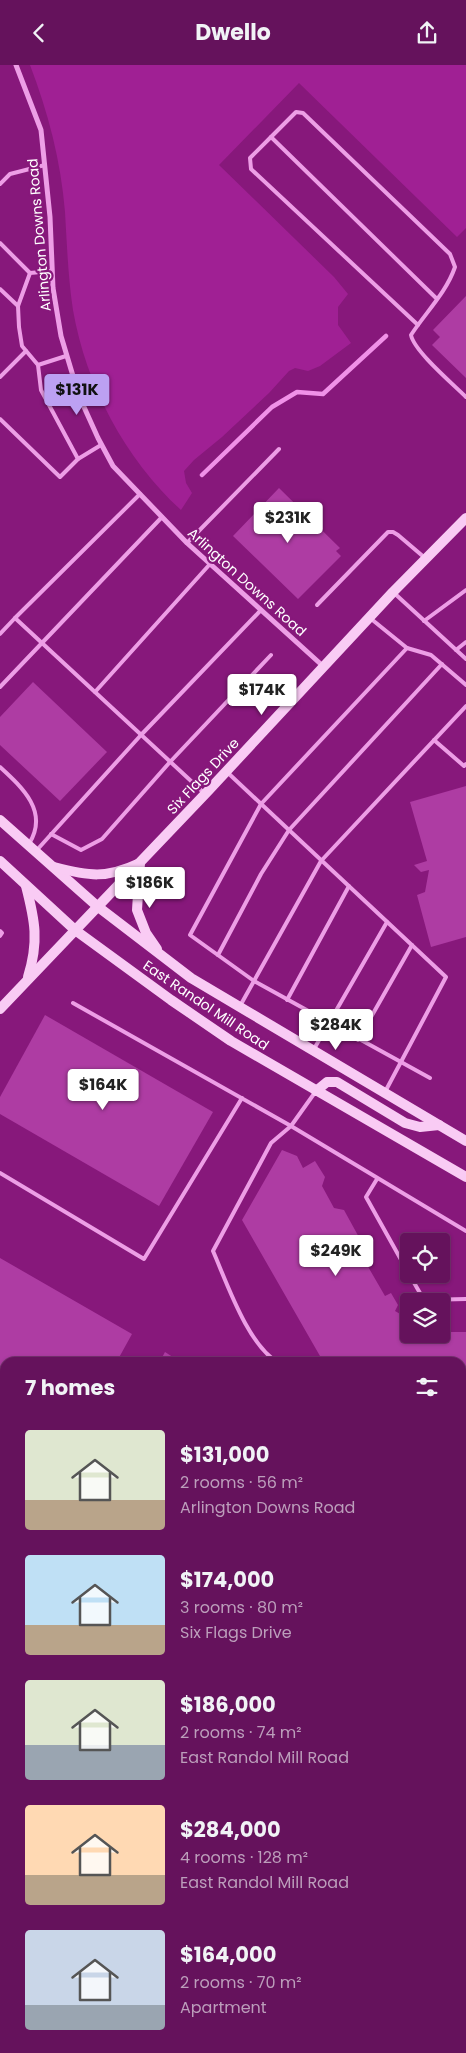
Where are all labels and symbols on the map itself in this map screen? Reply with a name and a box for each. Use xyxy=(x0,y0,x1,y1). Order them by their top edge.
street label: Arlington Downs Road xyxy=(22,158,56,312)
pin: $131K xyxy=(42,373,112,416)
pin: $231K xyxy=(253,501,323,544)
street label: Arlington Downs Road xyxy=(183,523,311,641)
pin: $174K xyxy=(227,673,297,716)
street label: Six Flags Drive xyxy=(162,733,244,819)
pin: $186K xyxy=(115,867,185,909)
street label: East Randol Mill Road xyxy=(139,955,273,1055)
pin: $284K xyxy=(301,1009,371,1051)
pin: $164K xyxy=(68,1069,138,1111)
pin: $249K xyxy=(301,1235,371,1277)

